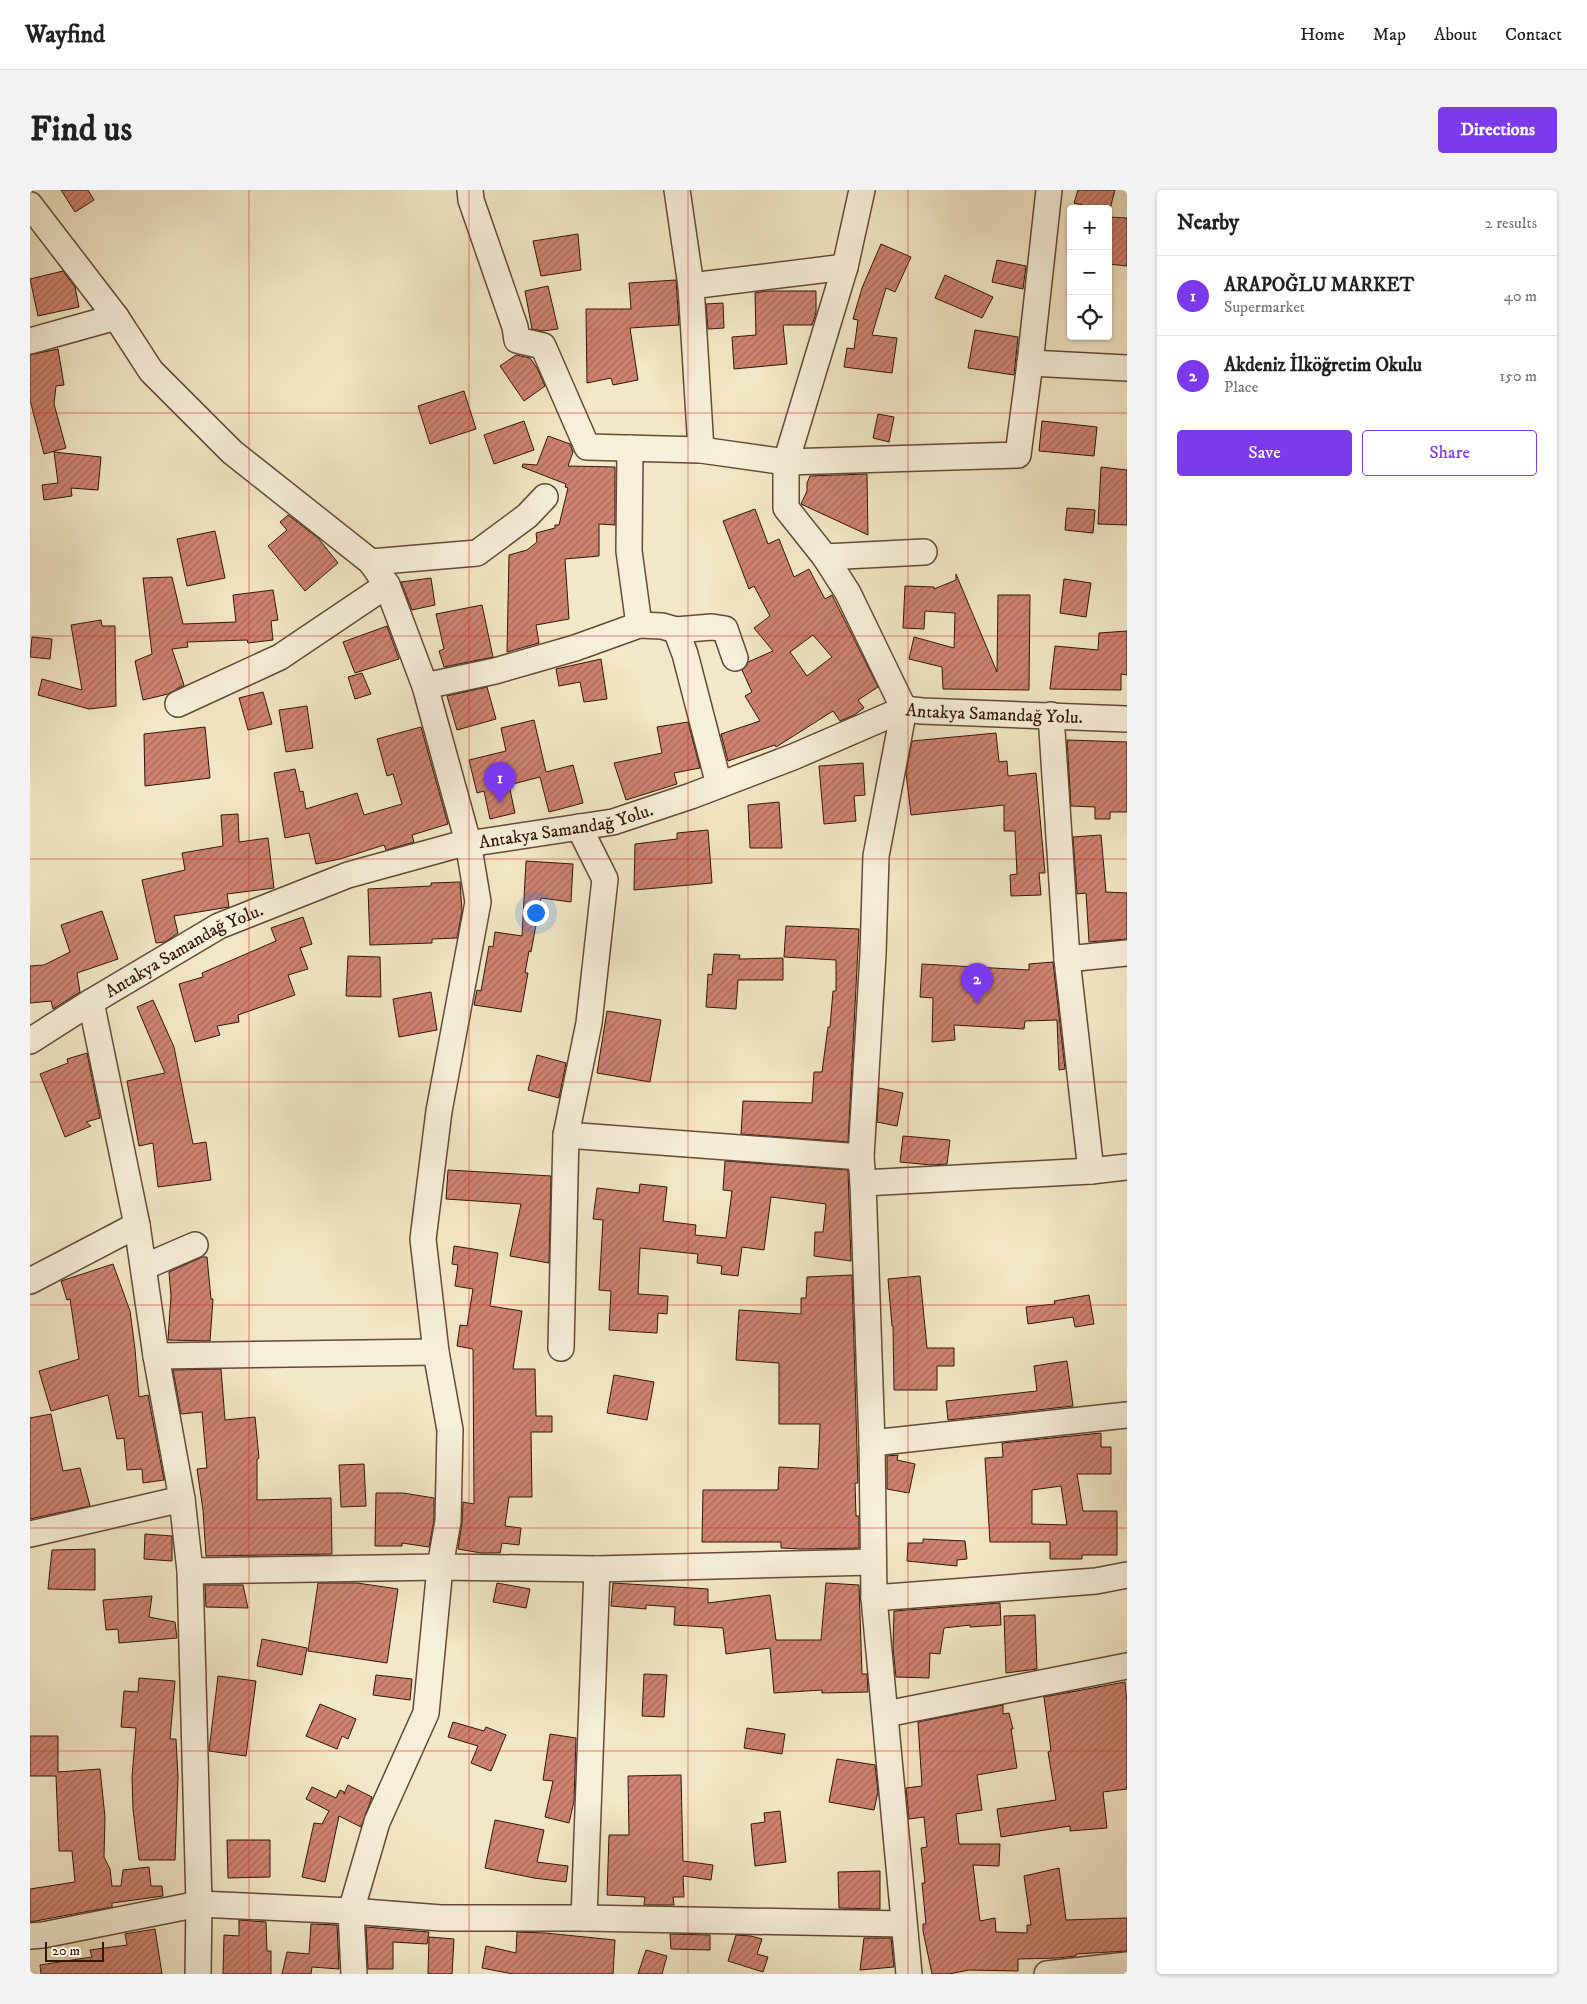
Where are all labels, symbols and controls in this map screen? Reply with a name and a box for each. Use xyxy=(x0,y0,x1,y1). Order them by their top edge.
text: Wayfind xyxy=(25,20,105,50)
text: Home xyxy=(1300,24,1345,46)
text: Map xyxy=(1373,24,1406,46)
text: About xyxy=(1434,24,1477,46)
text: Contact xyxy=(1505,24,1562,46)
button: Directions xyxy=(1438,107,1557,153)
text: Find us xyxy=(30,108,132,152)
map controls xyxy=(1067,205,1112,340)
button: + xyxy=(1067,205,1112,250)
text: Nearby xyxy=(1177,210,1239,236)
text: 2 results xyxy=(1485,213,1537,233)
button: − xyxy=(1067,250,1112,295)
text: ARAPOĞLU MARKET xyxy=(1224,274,1414,297)
text: 1 xyxy=(1190,286,1196,306)
text: 40 m xyxy=(1504,286,1537,306)
button: locate xyxy=(1067,295,1112,340)
text: Supermarket xyxy=(1224,297,1305,317)
text: Akdeniz İlköğretim Okulu xyxy=(1224,354,1422,377)
text: 2 xyxy=(1189,366,1197,386)
text: 150 m xyxy=(1499,366,1537,386)
text: Place xyxy=(1224,377,1258,397)
button: Save xyxy=(1177,430,1352,476)
button: Share xyxy=(1362,430,1537,476)
street label: Antakya Samandağ Yolu. xyxy=(905,699,1083,729)
pin: 1 xyxy=(484,762,516,803)
street label: Antakya Samandağ Yolu. xyxy=(477,799,656,854)
street label: Antakya Samandağ Yolu. xyxy=(101,900,267,1003)
your location xyxy=(523,900,549,926)
pin: 2 xyxy=(961,963,993,1004)
scale bar xyxy=(45,1939,104,1962)
text: 20 m xyxy=(52,1942,80,1960)

